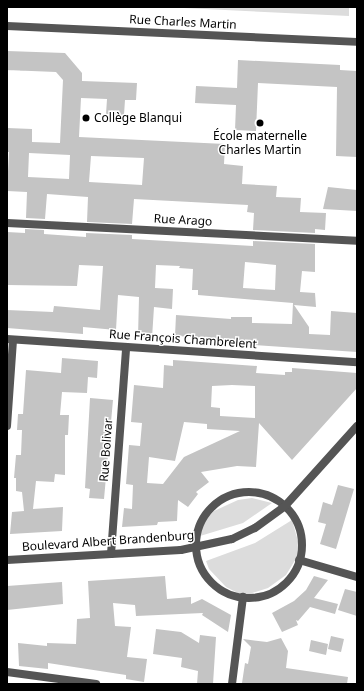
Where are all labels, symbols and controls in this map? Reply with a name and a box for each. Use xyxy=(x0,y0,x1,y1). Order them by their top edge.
street label: Rue Charles Martin xyxy=(129,12,237,32)
place label: Collège Blanqui xyxy=(94,111,182,125)
marker: Collège Blanqui xyxy=(81,113,91,123)
marker: École maternelle Charles Martin xyxy=(255,118,265,128)
place label: École maternelle Charles Martin xyxy=(213,129,307,157)
street label: Rue Arago xyxy=(153,211,213,229)
street label: Rue François Chambrelent xyxy=(109,327,257,351)
street label: Rue Bolivar xyxy=(97,418,115,482)
street label: Boulevard Albert Brandenburg xyxy=(21,528,195,554)

